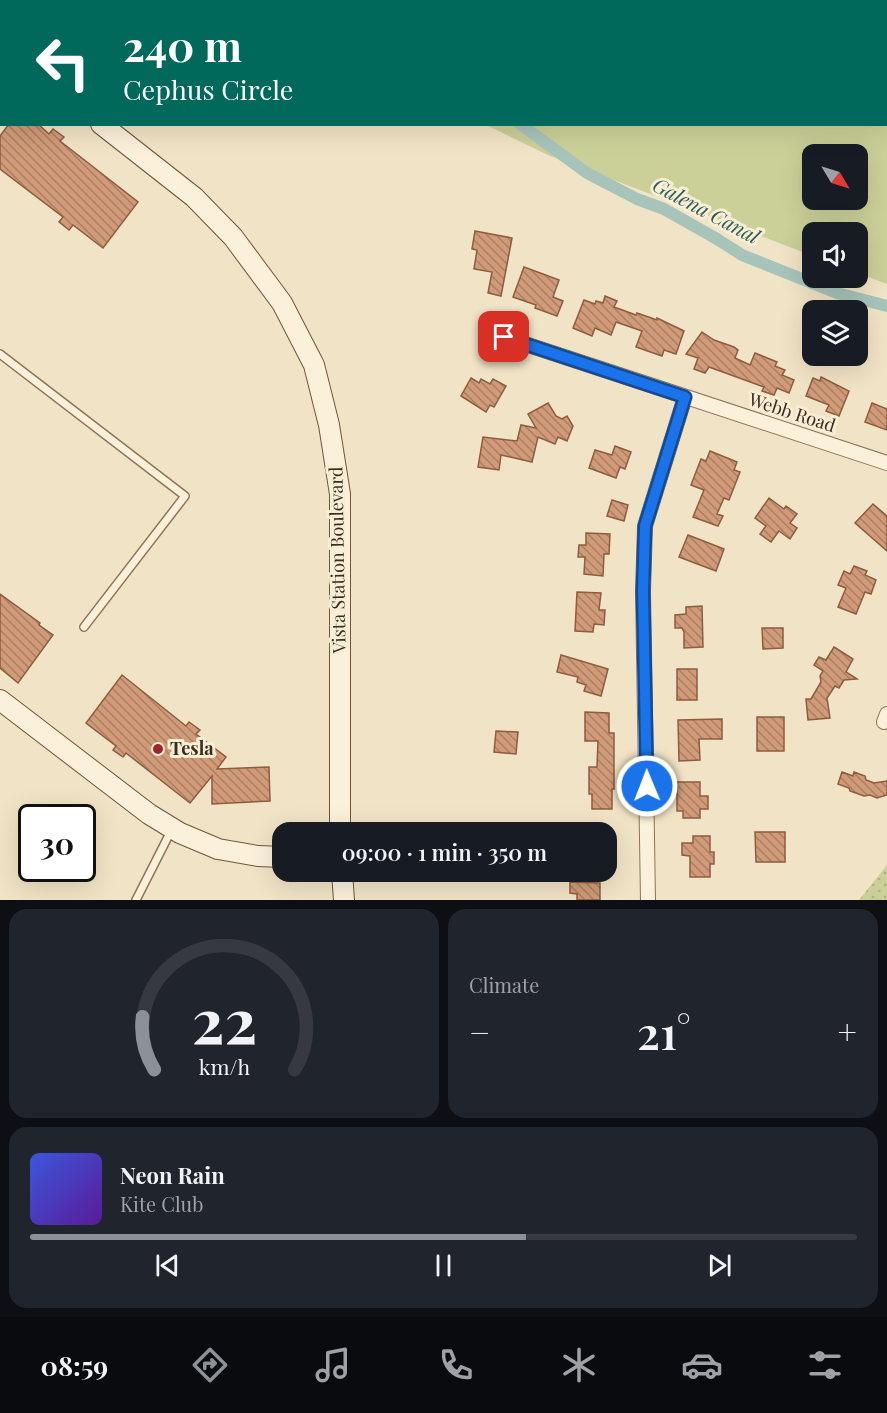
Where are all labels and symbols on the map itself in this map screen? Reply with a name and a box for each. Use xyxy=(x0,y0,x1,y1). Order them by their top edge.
north arrow xyxy=(802,144,868,210)
water label: Galena Canal xyxy=(649,170,766,250)
pin xyxy=(478,311,529,362)
street label: Webb Road xyxy=(745,386,839,438)
street label: Vista Station Boulevard xyxy=(323,466,351,655)
place label: Tesla xyxy=(170,736,214,760)
marker: Tesla xyxy=(151,742,165,756)
position arrow xyxy=(615,754,679,818)
speed limit sign: 30 xyxy=(18,804,96,882)

